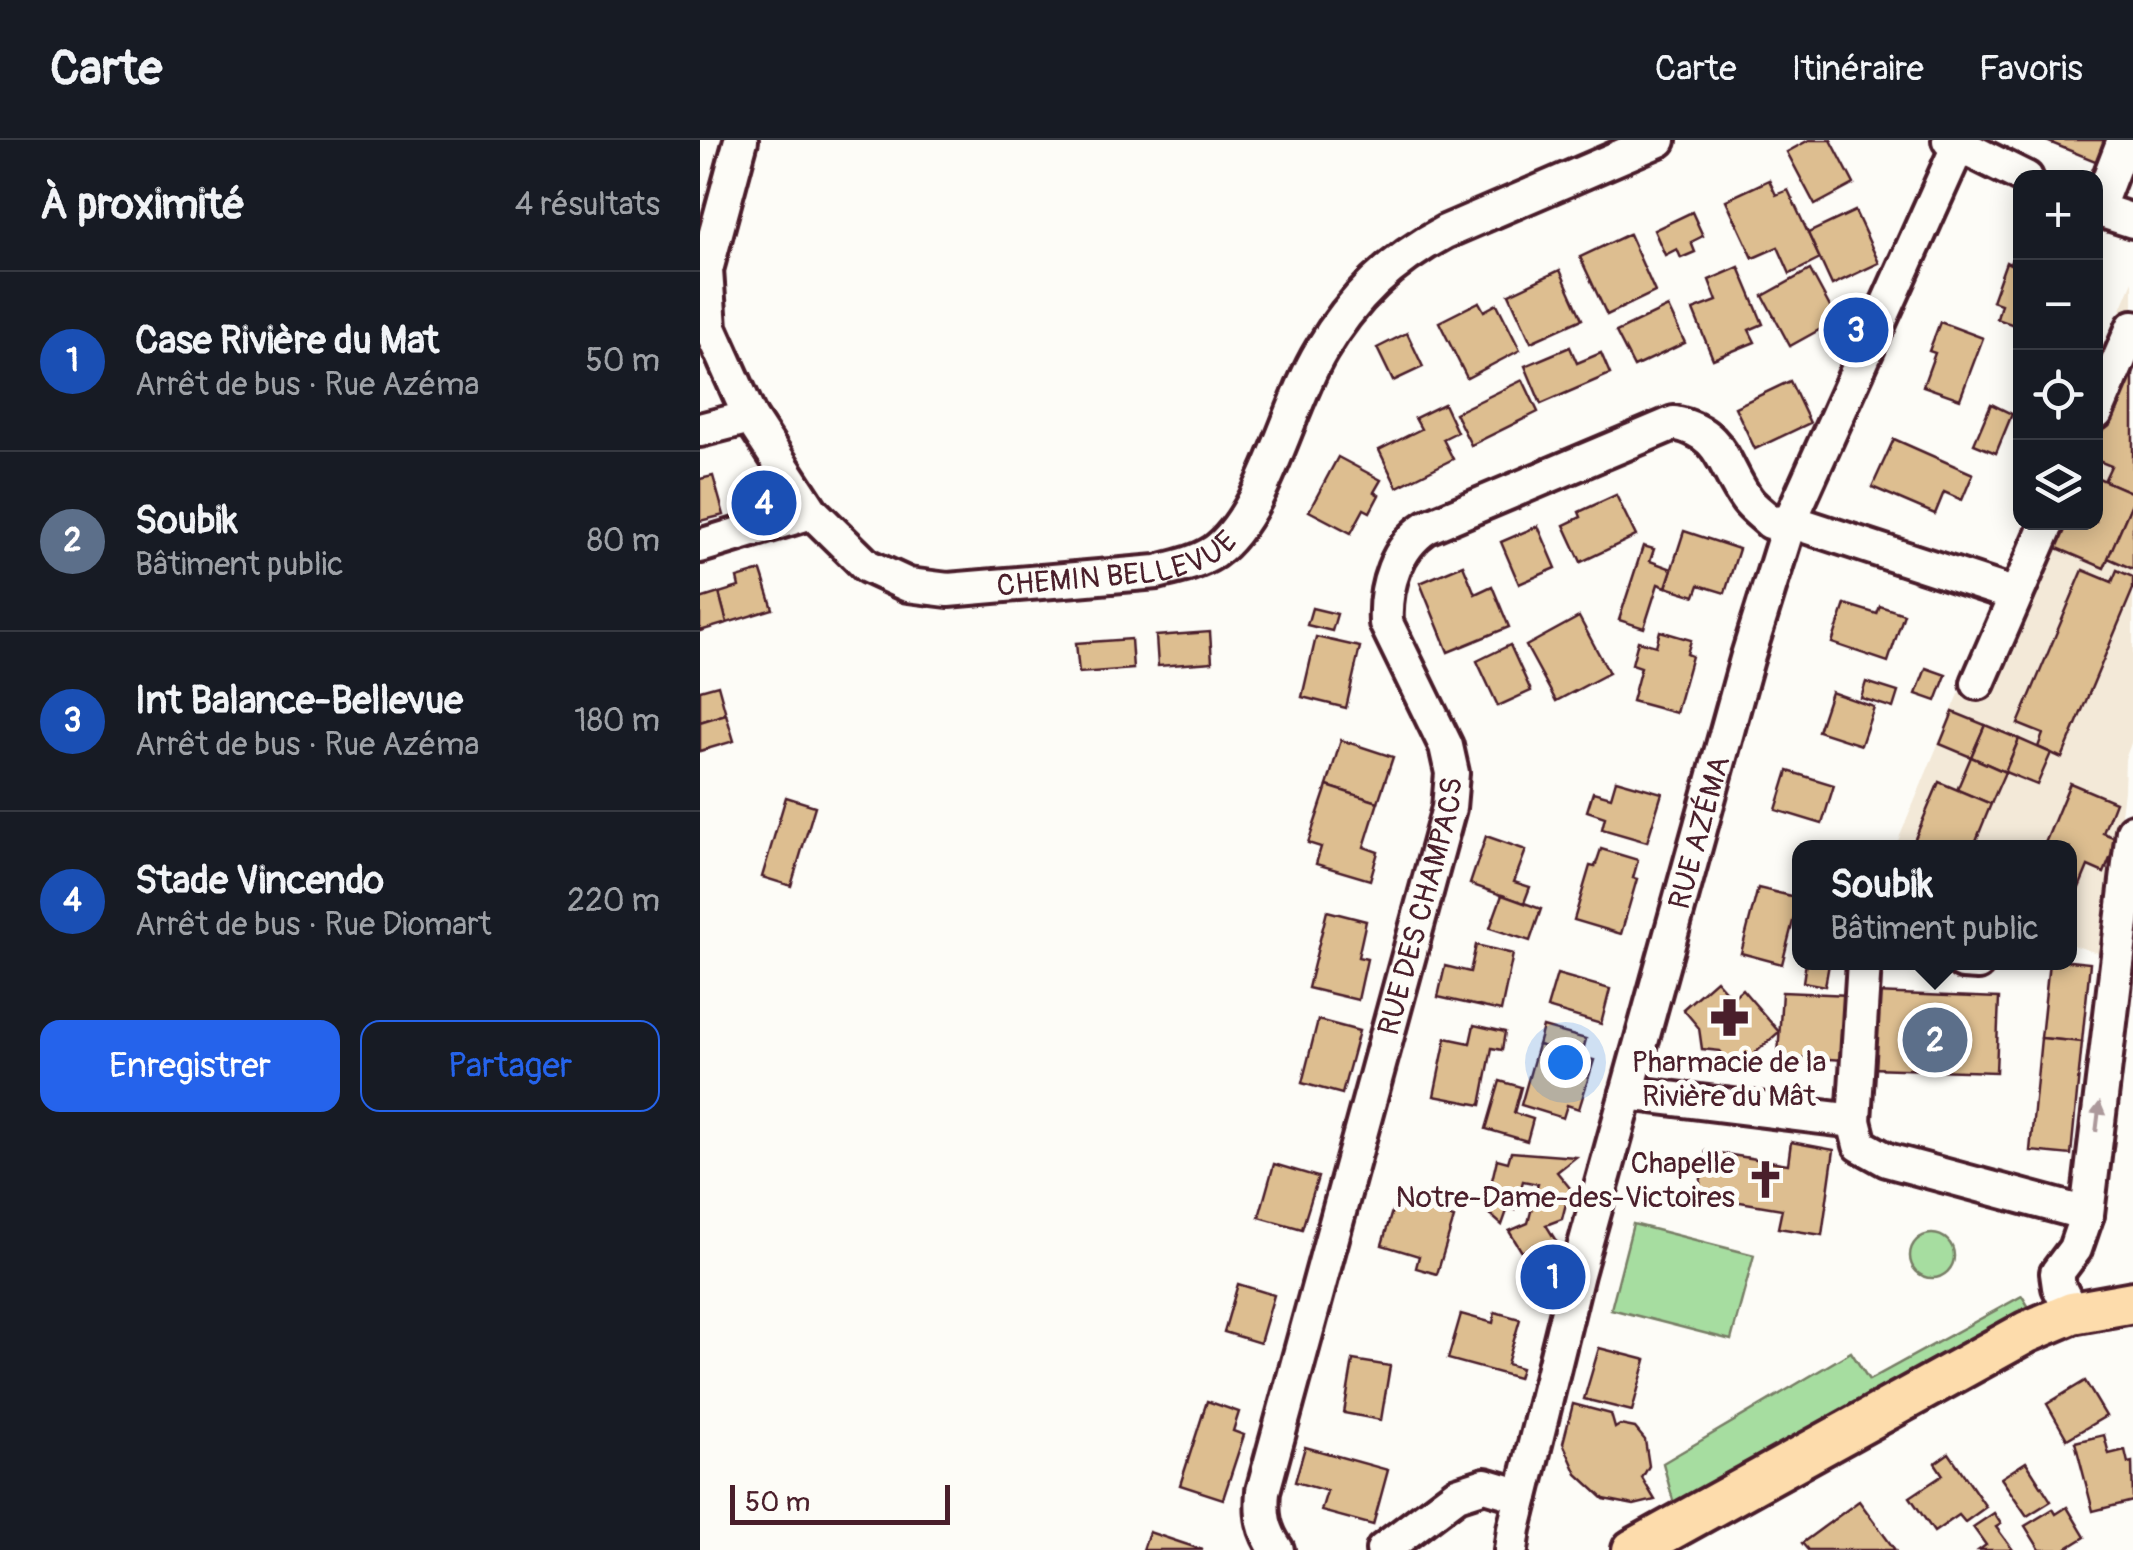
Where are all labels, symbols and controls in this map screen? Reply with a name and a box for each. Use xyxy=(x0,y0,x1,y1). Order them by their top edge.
text: Carte xyxy=(50,39,162,99)
text: Carte xyxy=(1655,47,1736,91)
text: Itinéraire xyxy=(1791,47,1924,91)
text: Favoris xyxy=(1979,47,2083,91)
map controls xyxy=(2013,170,2103,530)
button: + xyxy=(2013,170,2103,260)
text: À proximité xyxy=(40,179,245,231)
text: 4 résultats xyxy=(515,185,660,225)
button: − xyxy=(2013,260,2103,350)
pin: 3 xyxy=(1824,292,1888,368)
text: Case Rivière du Mat xyxy=(135,317,439,365)
text: 1 xyxy=(66,341,79,381)
text: 50 m xyxy=(585,341,660,381)
button: locate xyxy=(2013,350,2103,440)
text: Arrêt de bus · Rue Azéma xyxy=(135,365,479,405)
button: layers xyxy=(2013,440,2103,530)
pin: 4 xyxy=(732,466,796,540)
text: Soubik xyxy=(135,497,238,545)
text: 2 xyxy=(64,521,81,561)
text: 80 m xyxy=(587,521,660,561)
street label: CHEMIN BELLEVUE xyxy=(995,523,1245,604)
text: Bâtiment public xyxy=(135,545,344,585)
text: Int Balance-Bellevue xyxy=(135,677,463,725)
text: 3 xyxy=(64,701,81,741)
text: 180 m xyxy=(574,701,660,741)
text: Arrêt de bus · Rue Azéma xyxy=(135,725,479,765)
street label: RUE AZÉMA xyxy=(1660,752,1738,913)
street label: RUE DES CHAMPACS xyxy=(1369,776,1470,1039)
popup xyxy=(1792,840,2077,970)
text: Stade Vincendo xyxy=(135,857,384,905)
text: Soubik xyxy=(1830,861,1933,909)
text: 4 xyxy=(63,881,82,921)
text: 220 m xyxy=(567,881,660,921)
text: Arrêt de bus · Rue Diomart xyxy=(135,905,492,945)
text: Bâtiment public xyxy=(1830,909,2039,949)
pharmacy icon: Pharmacie de la Rivière du Mât xyxy=(1708,997,1750,1039)
pin: 2 xyxy=(1902,1002,1968,1078)
button: Enregistrer xyxy=(40,1020,340,1112)
button: Partager xyxy=(360,1020,660,1112)
your location xyxy=(1540,1037,1591,1088)
place label: Pharmacie de la Rivière du Mât xyxy=(1631,1044,1827,1115)
one-way arrow xyxy=(2090,1101,2106,1133)
place label: Chapelle Notre-Dame-des-Victoires xyxy=(1395,1145,1735,1216)
church icon: Chapelle Notre-Dame-des-Victoires xyxy=(1744,1159,1786,1201)
pin: 1 xyxy=(1520,1240,1586,1314)
scale bar xyxy=(730,1480,950,1524)
text: 50 m xyxy=(745,1485,810,1520)

